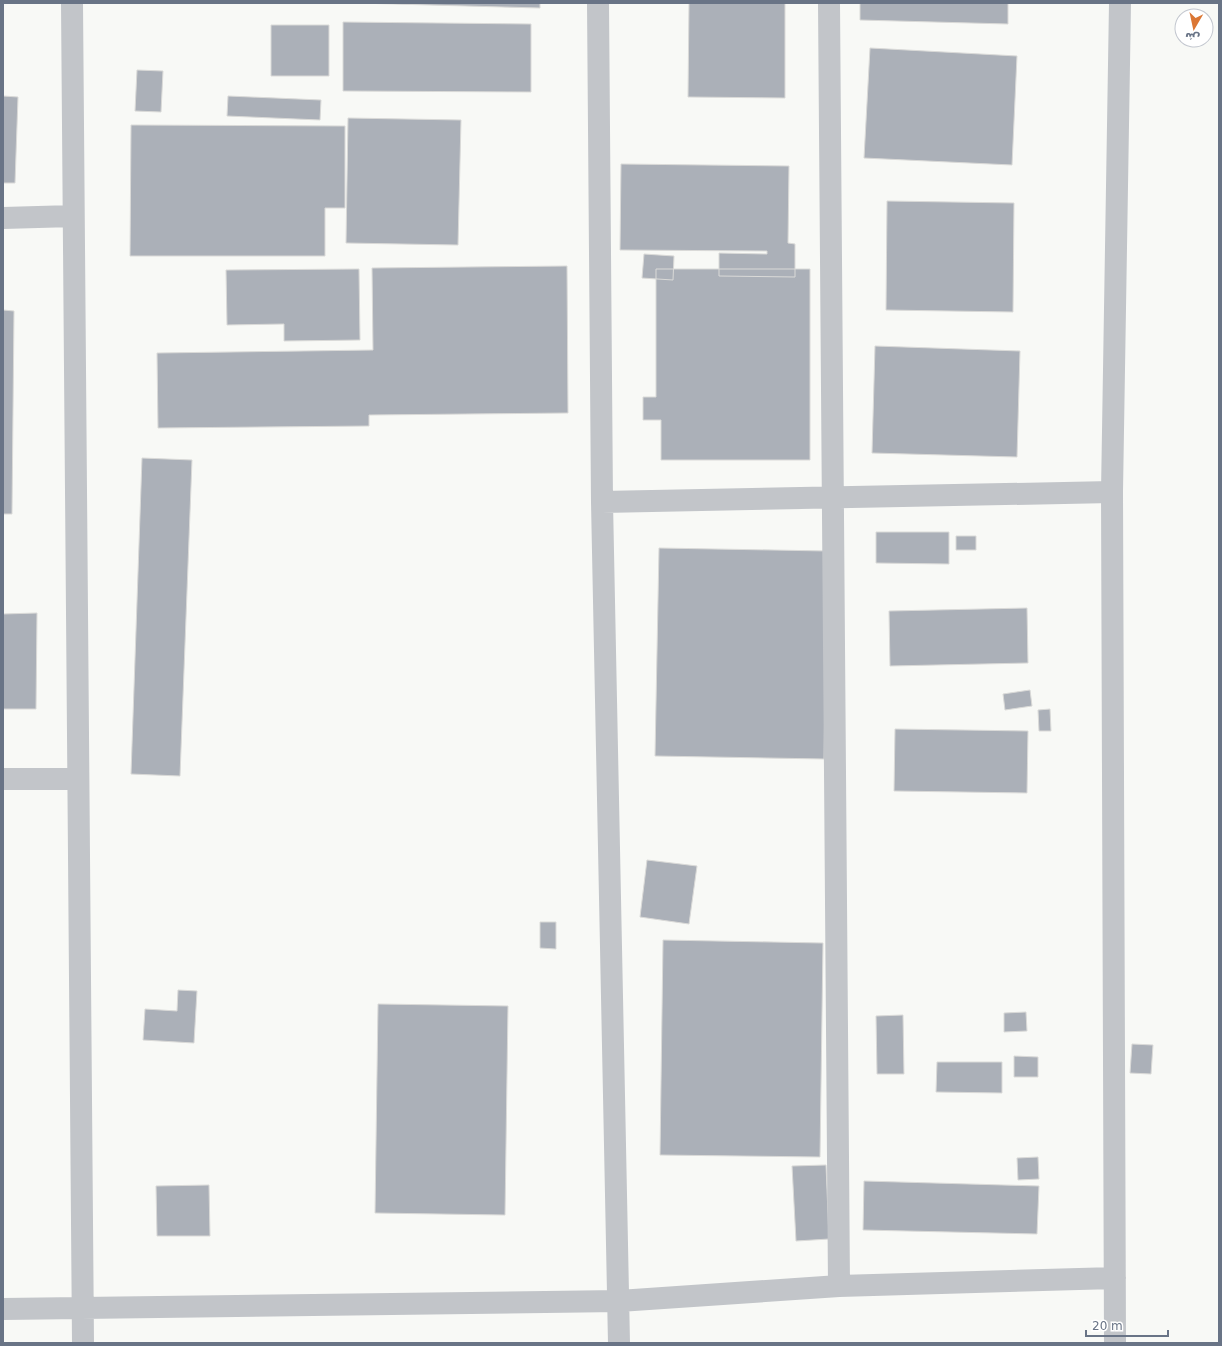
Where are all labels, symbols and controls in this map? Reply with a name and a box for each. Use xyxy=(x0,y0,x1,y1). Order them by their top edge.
north arrow xyxy=(1174,8,1214,48)
text: ش xyxy=(1184,30,1201,45)
scale bar xyxy=(1086,1312,1168,1338)
text: 20 m xyxy=(1092,1319,1123,1333)

